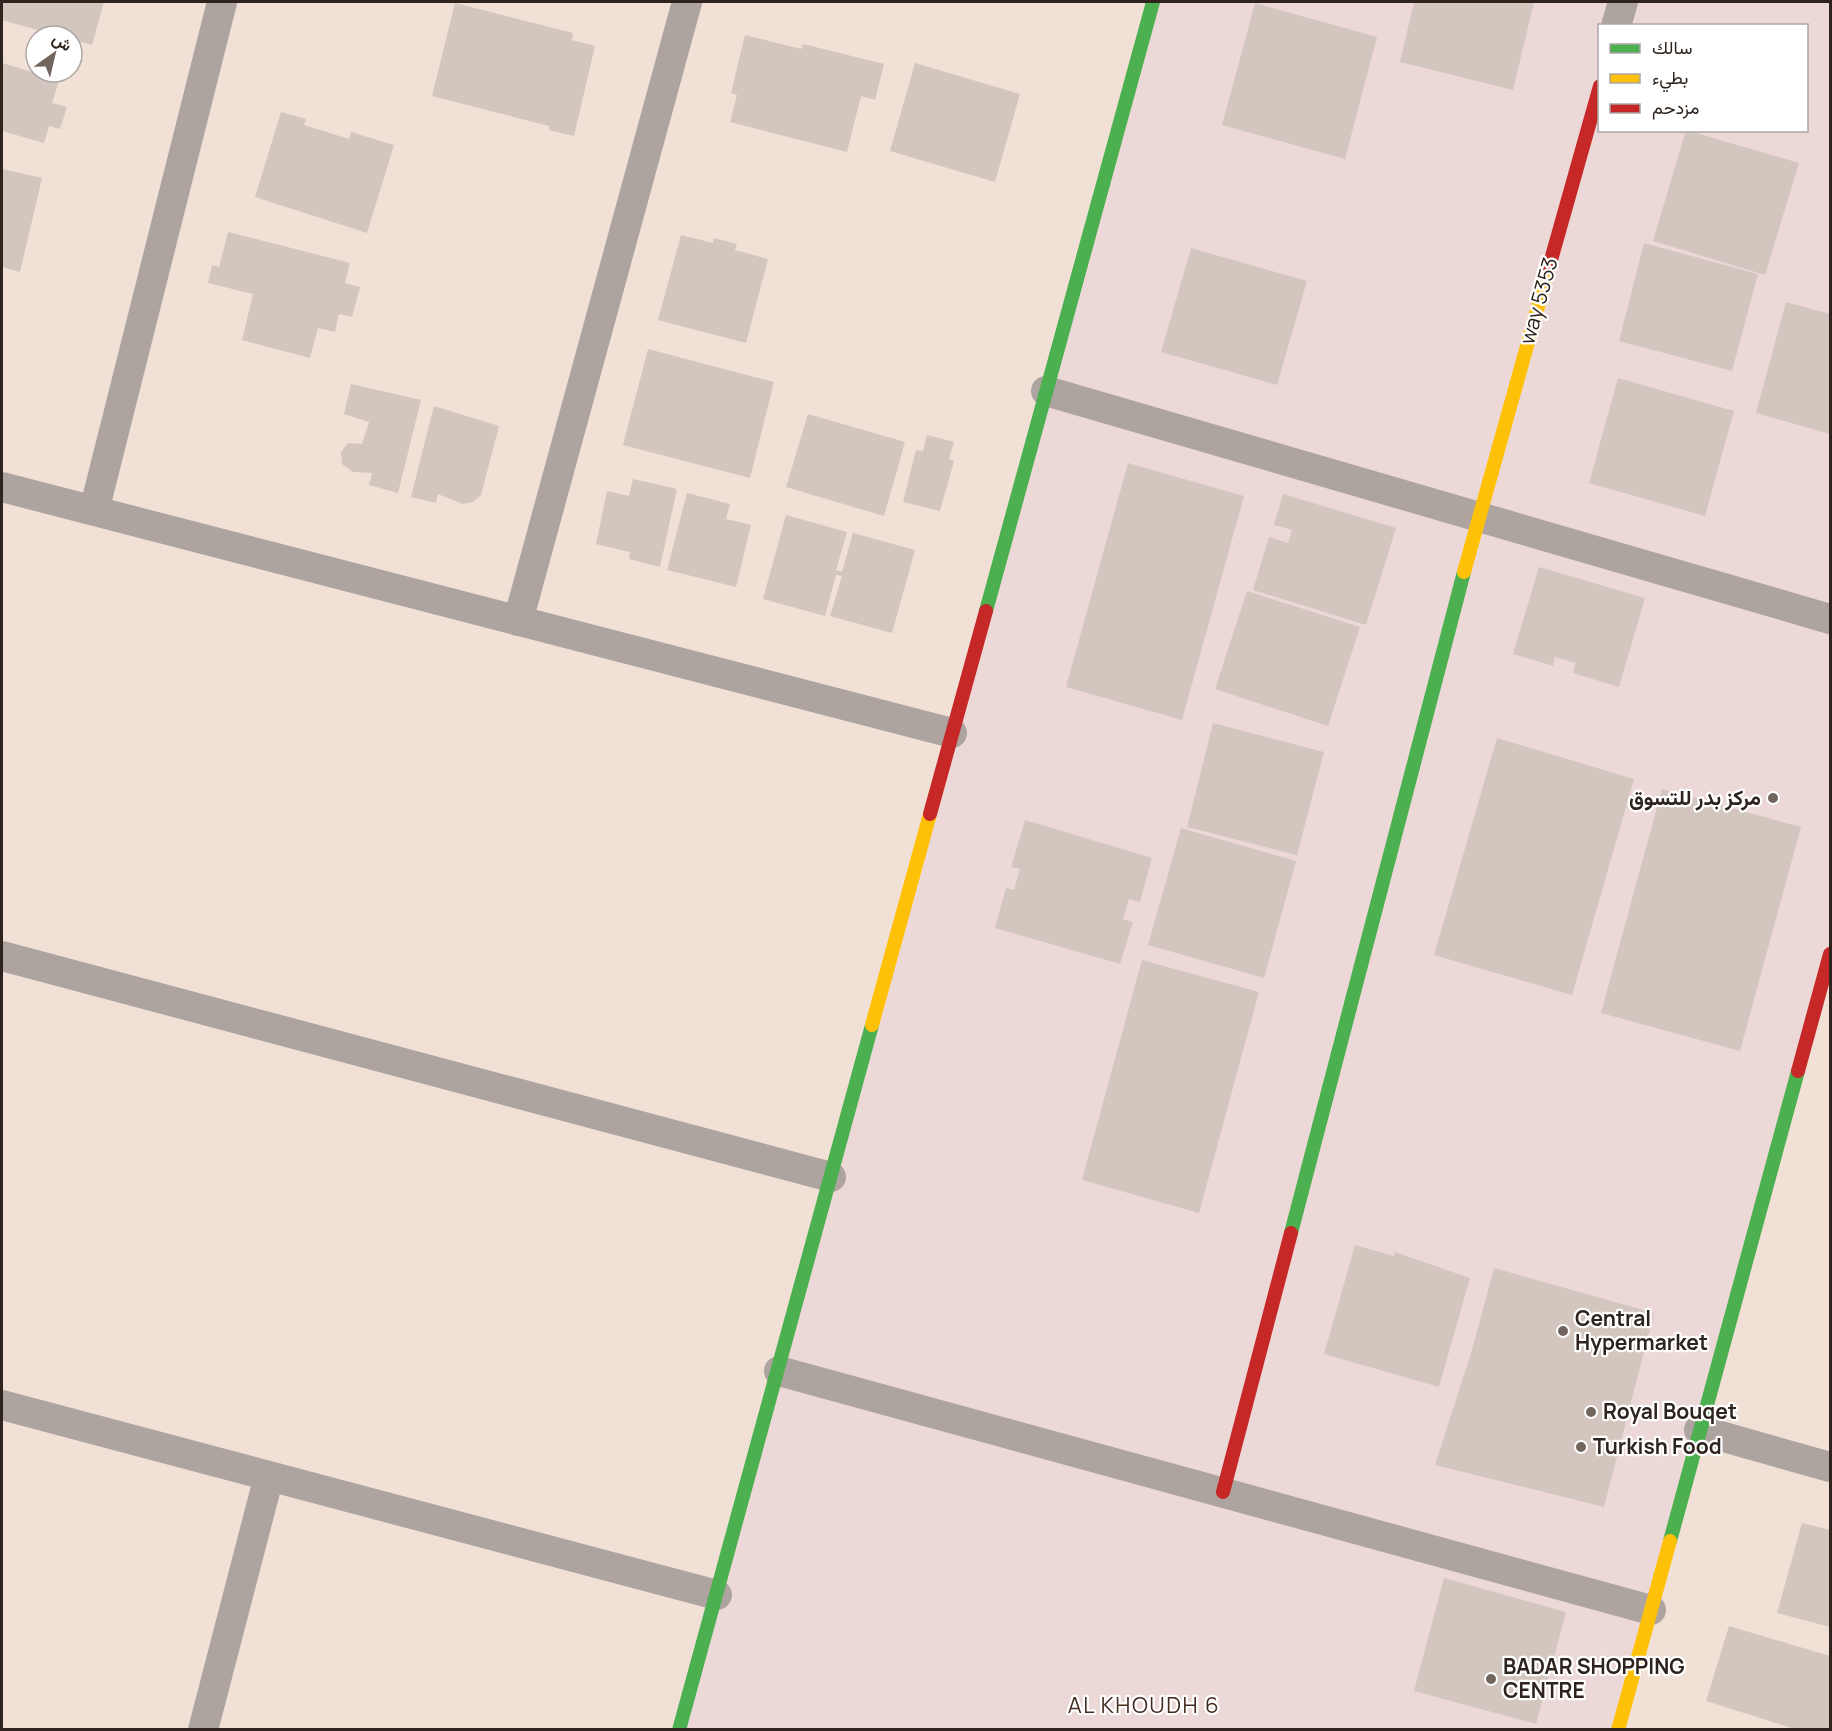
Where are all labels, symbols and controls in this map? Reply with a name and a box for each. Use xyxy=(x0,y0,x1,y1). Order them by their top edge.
north arrow xyxy=(24,24,84,84)
legend xyxy=(1598,24,1808,132)
text: ش xyxy=(48,27,77,56)
text: سالك xyxy=(1652,35,1692,59)
text: بطيء xyxy=(1652,65,1688,93)
text: مزدحم xyxy=(1652,95,1699,120)
street label: way 5353 xyxy=(1512,254,1564,347)
place label: مركز بدر للتسوق xyxy=(1629,783,1761,811)
marker: مركز بدر للتسوق xyxy=(1766,791,1780,805)
place label: Central Hypermarket xyxy=(1575,1304,1708,1356)
marker: Central Hypermarket xyxy=(1556,1324,1570,1338)
place label: Royal Bouqet xyxy=(1603,1397,1737,1425)
marker: Royal Bouqet xyxy=(1584,1405,1598,1419)
place label: Turkish Food xyxy=(1593,1432,1722,1460)
marker: Turkish Food xyxy=(1574,1440,1588,1454)
place label: BADAR SHOPPING CENTRE xyxy=(1503,1652,1685,1704)
marker: BADAR SHOPPING CENTRE xyxy=(1484,1672,1498,1686)
district label: AL KHOUDH 6 xyxy=(1068,1690,1220,1720)

